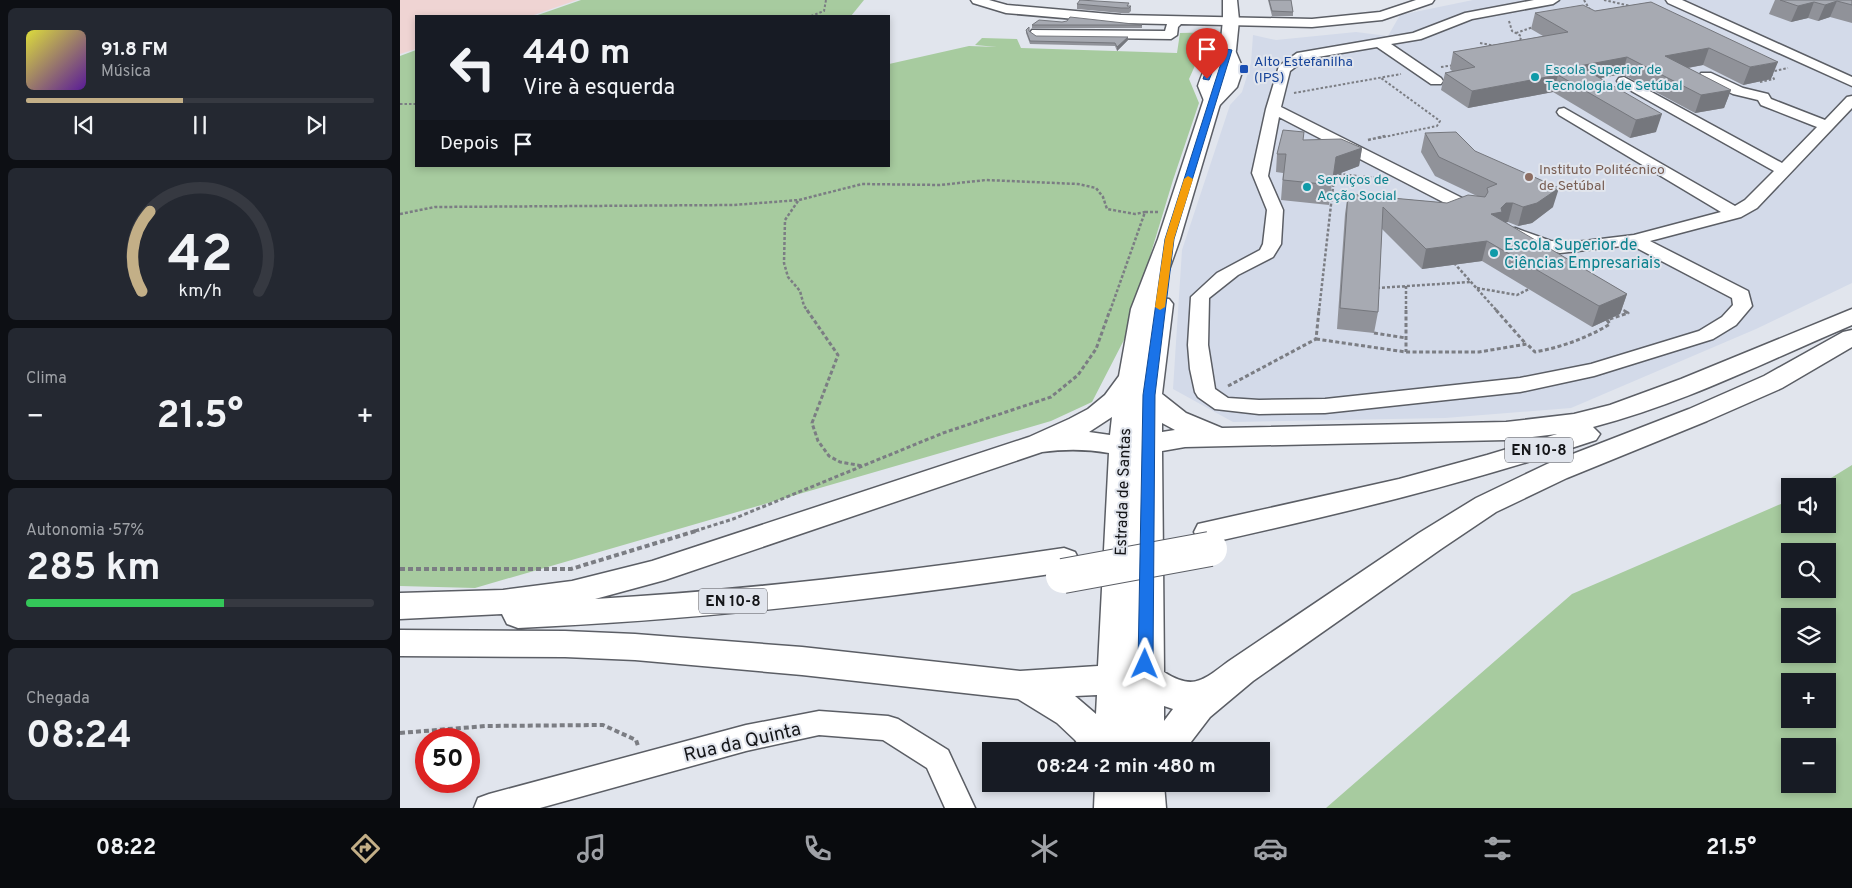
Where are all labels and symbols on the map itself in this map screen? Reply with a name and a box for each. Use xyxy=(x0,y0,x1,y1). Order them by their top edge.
pin xyxy=(1186,28,1228,79)
place label: Alto Estefanilha (IPS) xyxy=(1254,54,1353,87)
place label: Escola Superior de Tecnologia de Setúbal xyxy=(1545,62,1683,95)
marker: Alto Estefanilha (IPS) xyxy=(1238,63,1250,75)
marker: Escola Superior de Tecnologia de Setúbal xyxy=(1529,71,1541,83)
place label: Instituto Politécnico de Setúbal xyxy=(1539,162,1665,195)
marker: Instituto Politécnico de Setúbal xyxy=(1523,171,1535,183)
place label: Serviços de Acção Social xyxy=(1317,172,1397,205)
marker: Serviços de Acção Social xyxy=(1301,181,1313,193)
place label: Escola Superior de Ciências Empresariais xyxy=(1504,236,1661,274)
marker: Escola Superior de Ciências Empresariais xyxy=(1488,247,1500,259)
street label: Estrada de Santas xyxy=(1112,428,1136,556)
road number: EN 10-8 xyxy=(1505,438,1573,462)
road number: EN 10-8 xyxy=(699,588,767,614)
position arrow xyxy=(1118,637,1170,689)
street label: Rua da Quinta xyxy=(681,718,803,768)
speed limit sign: 50 xyxy=(415,728,480,793)

